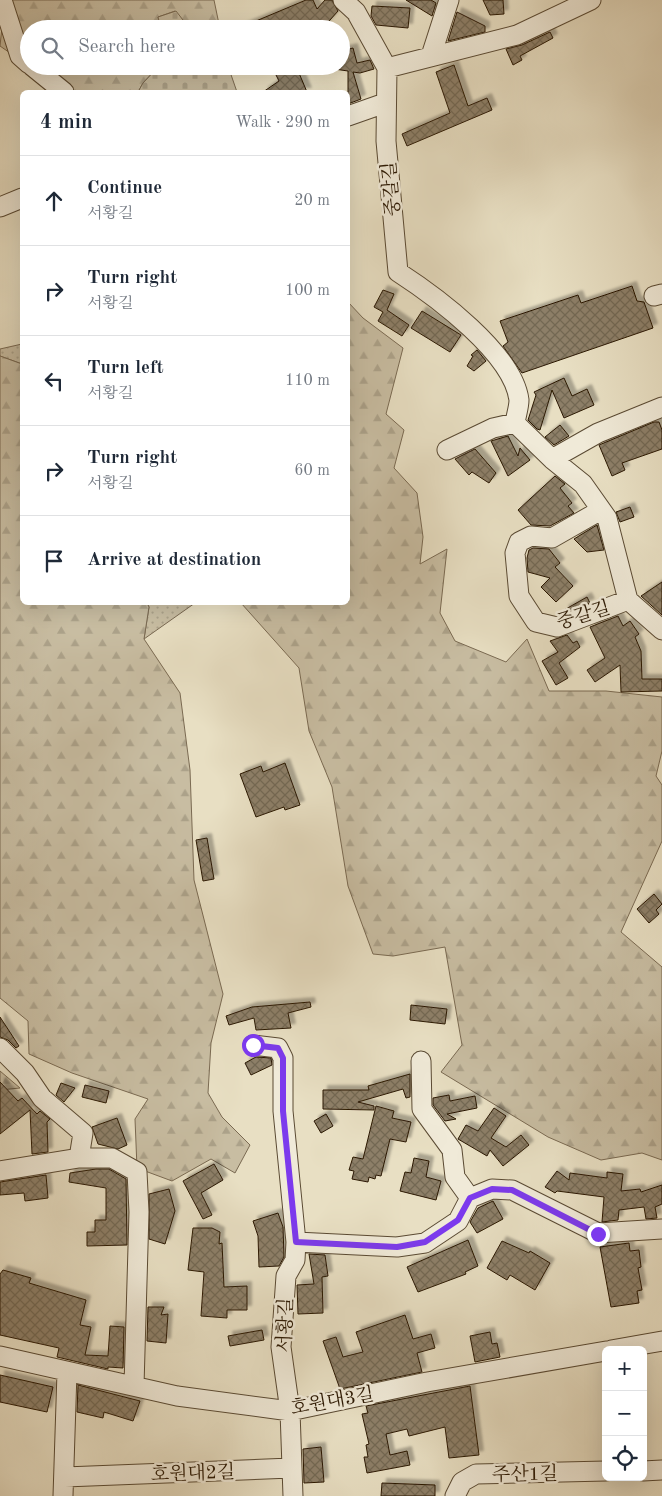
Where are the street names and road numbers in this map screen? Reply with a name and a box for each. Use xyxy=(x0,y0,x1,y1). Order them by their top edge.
street label: 중갈길 xyxy=(379,161,404,217)
street label: 중갈길 xyxy=(554,597,613,634)
street label: 서황길 xyxy=(273,1297,297,1353)
street label: 호원대3길 xyxy=(289,1383,376,1419)
street label: 호원대2길 xyxy=(150,1461,236,1485)
street label: 주산1길 xyxy=(492,1463,558,1486)

